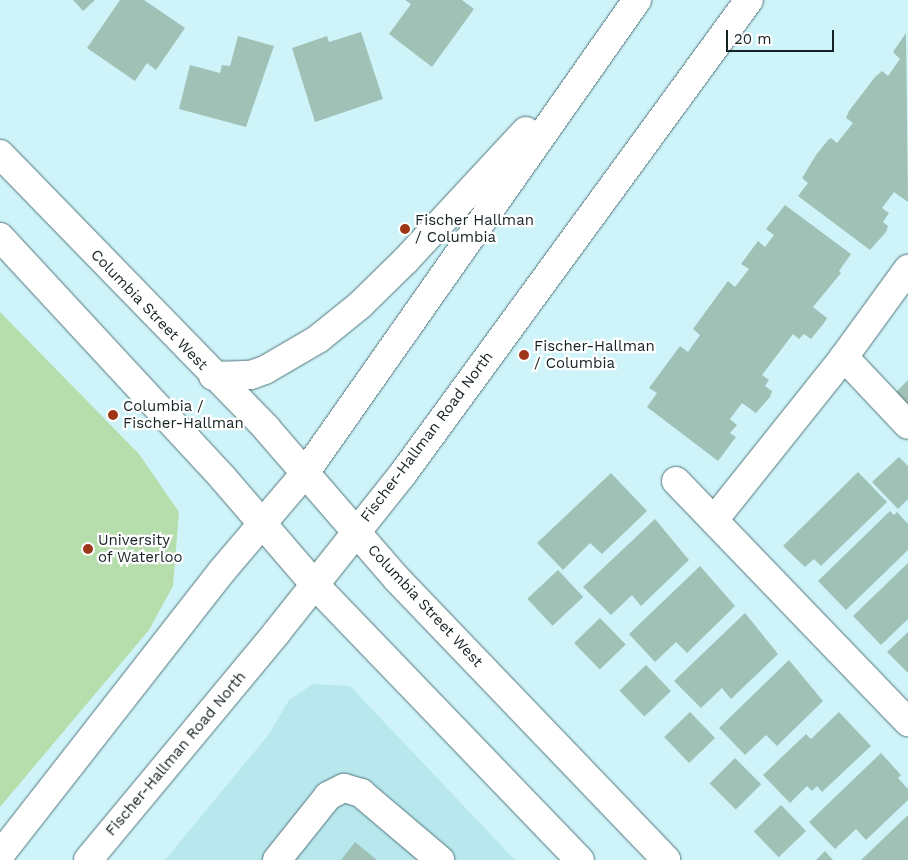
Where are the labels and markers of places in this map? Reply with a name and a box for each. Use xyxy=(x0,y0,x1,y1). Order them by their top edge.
place label: Fischer Hallman / Columbia xyxy=(415,211,534,246)
marker: Fischer Hallman / Columbia xyxy=(399,223,411,235)
place label: Fischer-Hallman / Columbia xyxy=(534,337,655,372)
marker: Fischer-Hallman / Columbia xyxy=(518,349,530,361)
place label: Columbia / Fischer-Hallman xyxy=(123,397,244,432)
marker: Columbia / Fischer-Hallman xyxy=(107,409,119,421)
place label: University of Waterloo xyxy=(98,531,184,566)
marker: University of Waterloo xyxy=(82,543,94,555)

